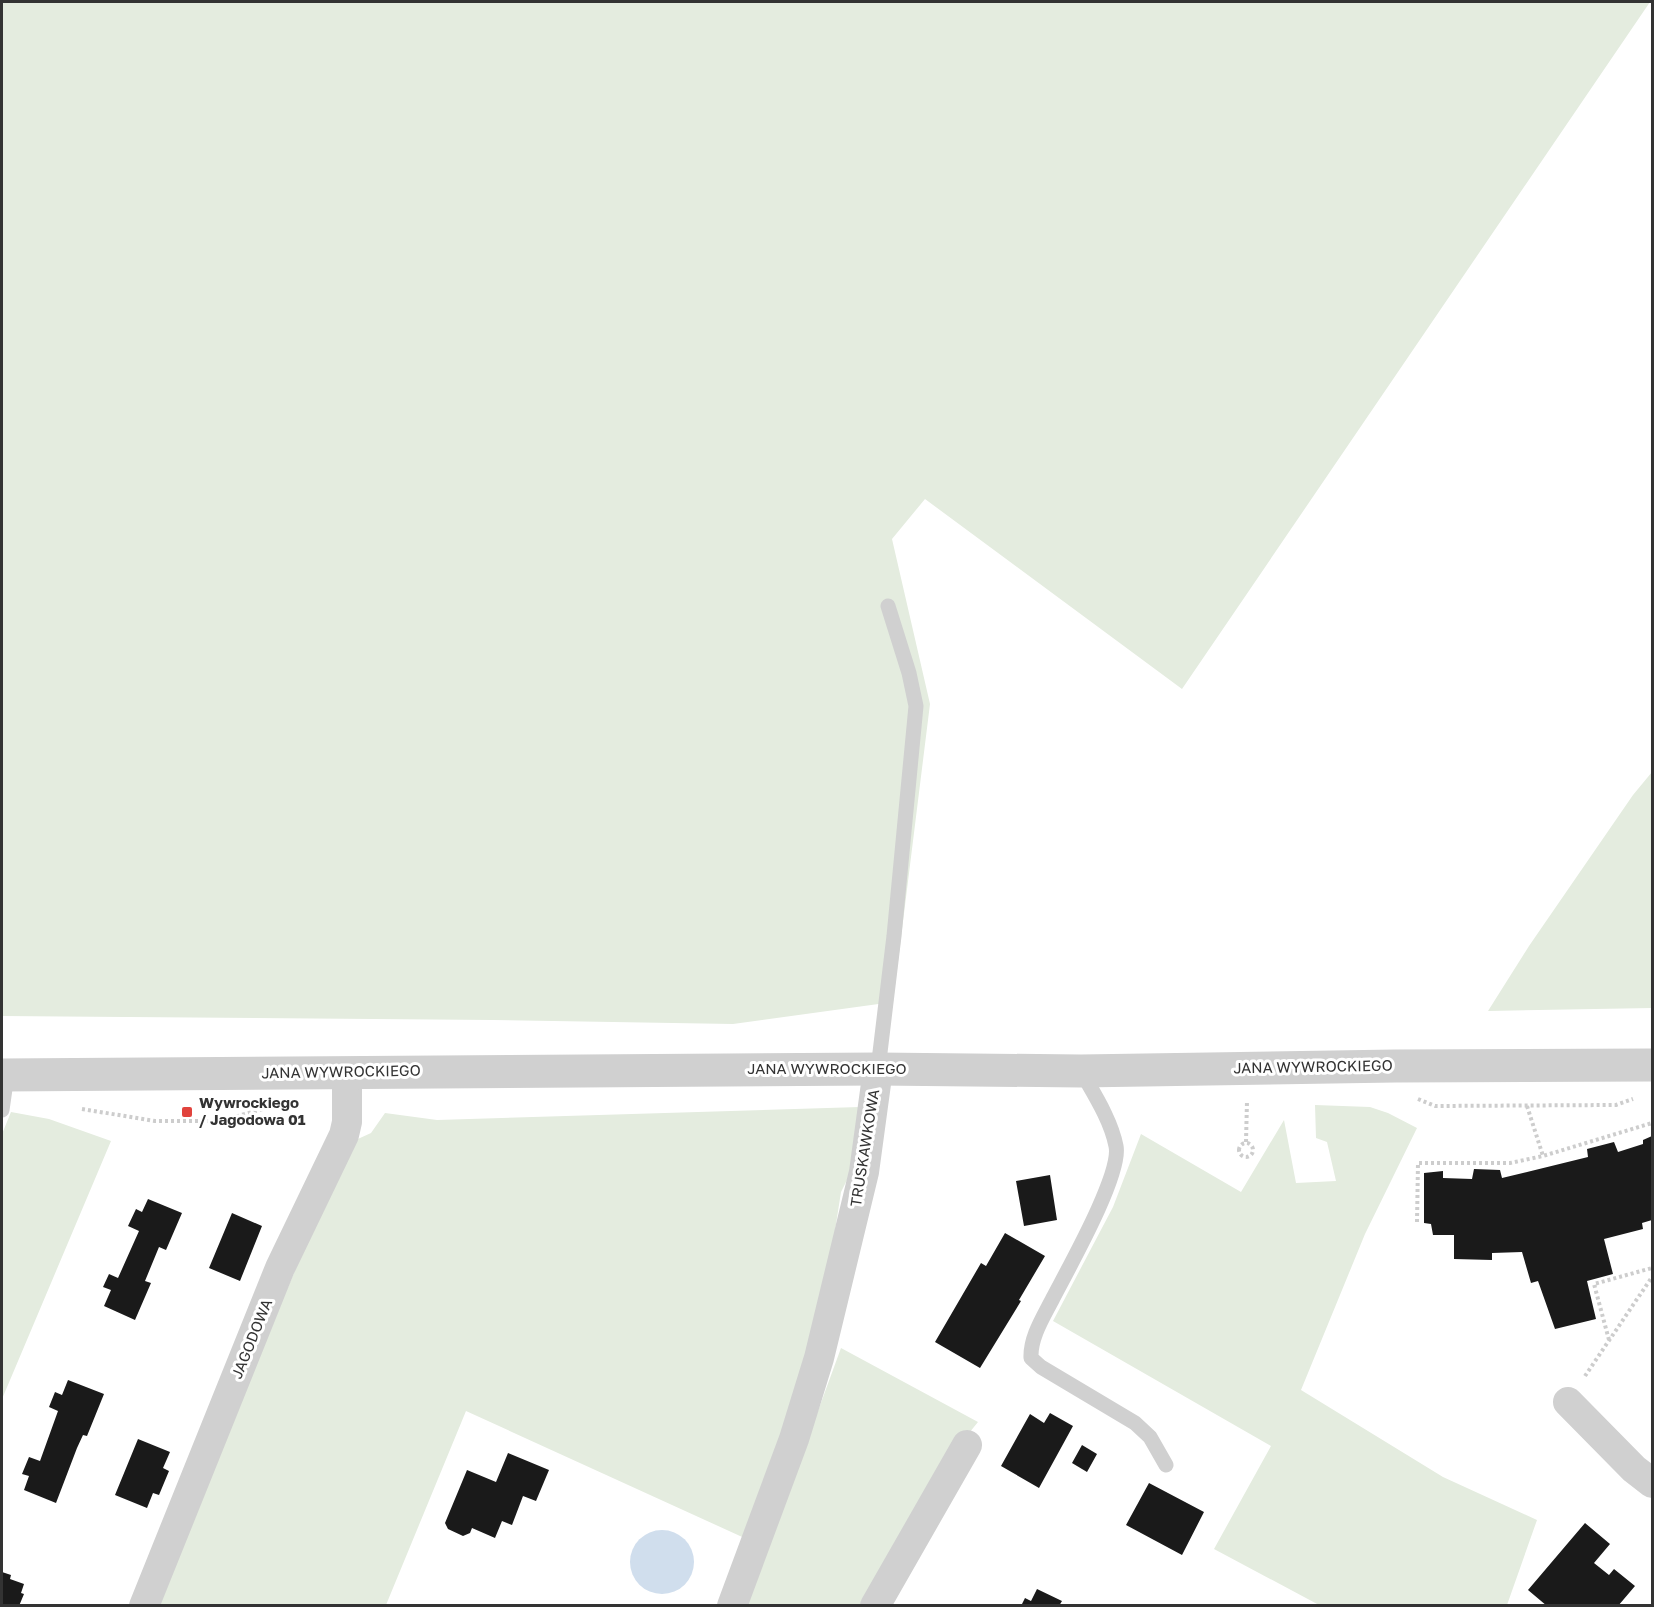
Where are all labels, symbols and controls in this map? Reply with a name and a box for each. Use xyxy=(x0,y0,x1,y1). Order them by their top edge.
street label: JANA WYWROCKIEGO xyxy=(1233,1056,1393,1076)
street label: JANA WYWROCKIEGO xyxy=(747,1059,907,1077)
street label: JANA WYWROCKIEGO xyxy=(261,1061,421,1081)
street label: TRUSKAWKOWA xyxy=(846,1088,882,1208)
place label: Wywrockiego / Jagodowa 01 xyxy=(199,1093,306,1128)
marker: Wywrockiego / Jagodowa 01 xyxy=(180,1105,194,1119)
street label: JAGODOWA xyxy=(227,1296,275,1381)

